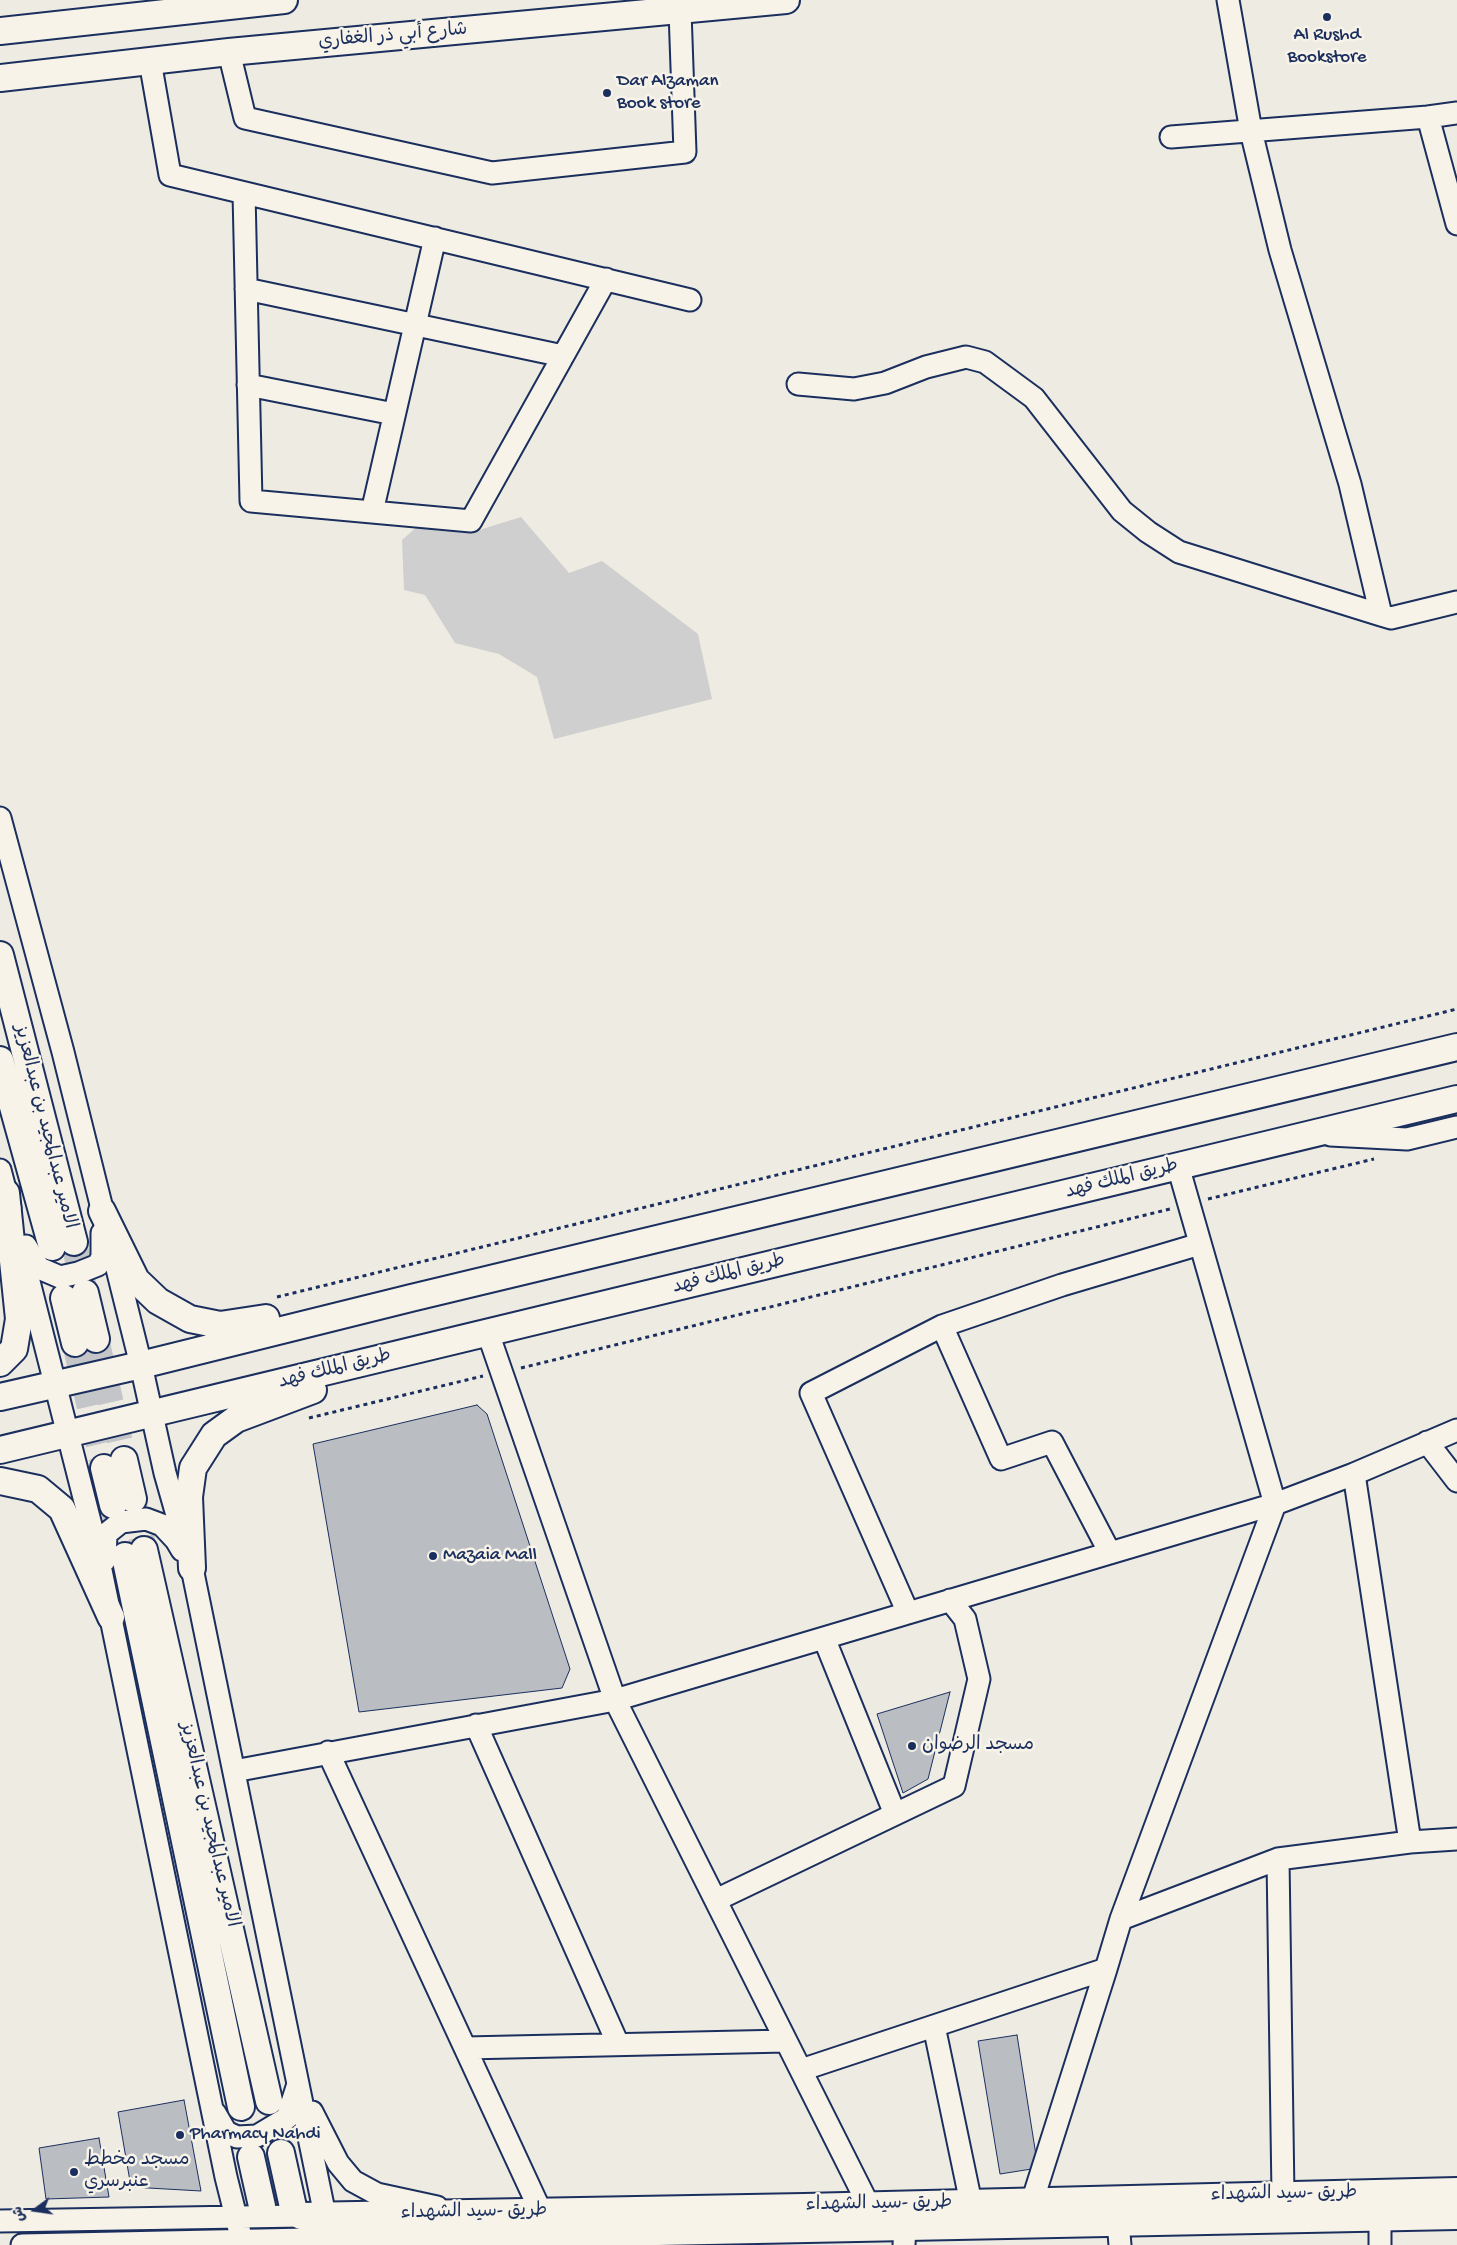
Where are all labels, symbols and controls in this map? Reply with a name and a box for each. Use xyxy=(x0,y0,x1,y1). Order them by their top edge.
marker: Al Rushd Bookstore xyxy=(1321,11,1333,23)
street label: شارع أبي ذر الغفاري xyxy=(318,19,468,55)
place label: Al Rushd Bookstore xyxy=(1287,25,1367,69)
place label: Dar Alzaman Book store xyxy=(617,71,719,115)
marker: Dar Alzaman Book store xyxy=(601,87,613,99)
street label: الامير عبدالمجيد بن عبدالعزيز xyxy=(8,1023,80,1231)
street label: طريق الملك فهد xyxy=(1063,1155,1181,1205)
street label: طريق الملك فهد xyxy=(670,1250,788,1300)
street label: طريق الملك فهد xyxy=(276,1345,394,1395)
place label: Mazaia Mall xyxy=(443,1545,537,1567)
marker: Mazaia Mall xyxy=(427,1550,439,1562)
street label: الامير عبدالمجيد بن عبدالعزيز xyxy=(173,1720,243,1930)
place label: مسجد الرضوان xyxy=(922,1735,1034,1757)
marker: مسجد الرضوان xyxy=(906,1740,918,1752)
place label: Pharmacy Nahdi xyxy=(190,2124,321,2146)
marker: Pharmacy Nahdi xyxy=(174,2129,186,2141)
place label: مسجد مخطط عنبرسري xyxy=(84,2150,190,2194)
marker: مسجد مخطط عنبرسري xyxy=(68,2166,80,2178)
street label: طريق -سيد الشهداء xyxy=(1211,2182,1357,2208)
north arrow xyxy=(10,2185,60,2235)
street label: طريق -سيد الشهداء xyxy=(806,2192,952,2218)
street label: طريق -سيد الشهداء xyxy=(401,2200,547,2226)
text: ش xyxy=(10,2204,30,2223)

